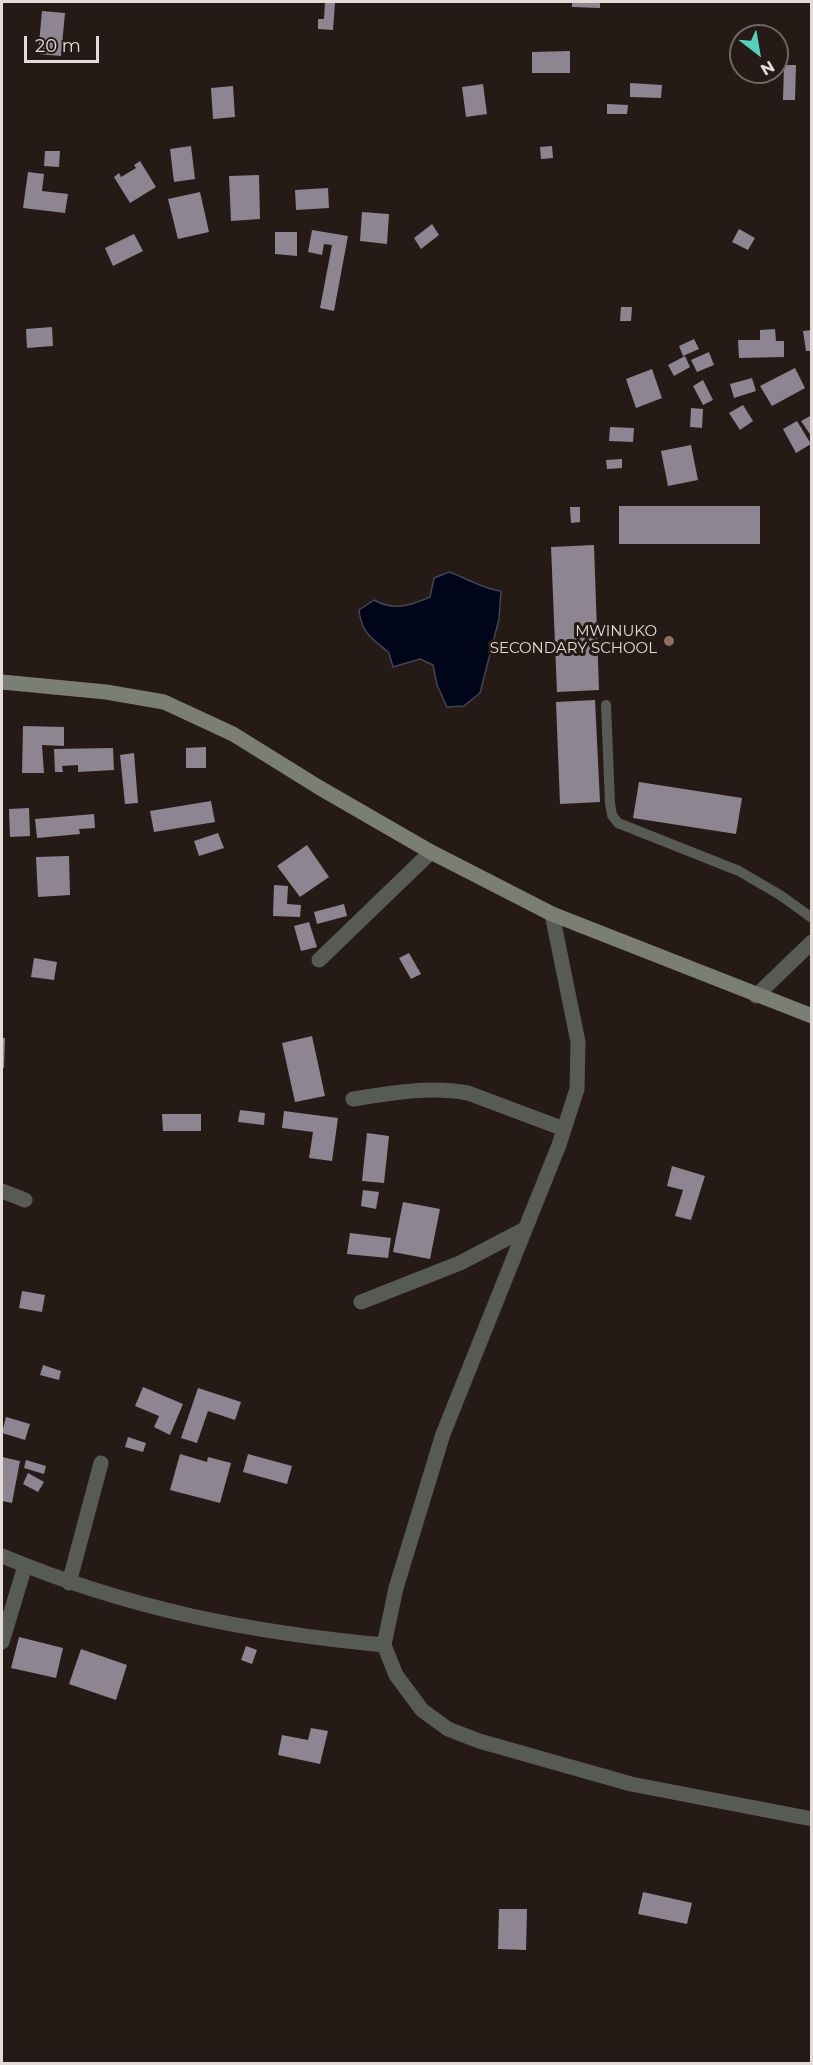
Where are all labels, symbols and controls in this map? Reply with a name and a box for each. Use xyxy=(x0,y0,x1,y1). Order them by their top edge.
scale bar xyxy=(27,24,102,62)
north arrow xyxy=(729,24,789,84)
text: 20 m xyxy=(35,35,81,57)
text: N xyxy=(757,57,778,80)
place label: MWINUKO SECONDARY SCHOOL xyxy=(490,623,657,658)
marker: MWINUKO SECONDARY SCHOOL xyxy=(662,634,676,648)

